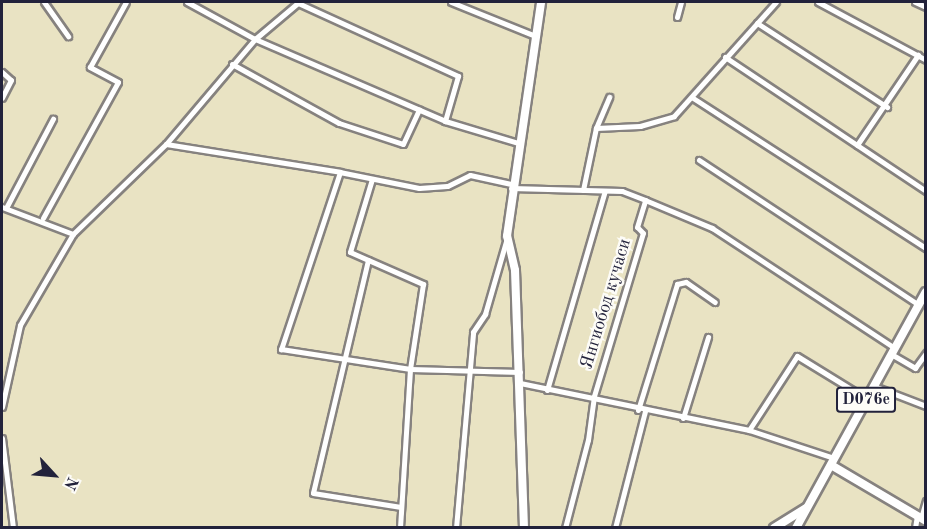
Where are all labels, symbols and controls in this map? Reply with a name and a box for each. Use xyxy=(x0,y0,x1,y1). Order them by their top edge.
street label: Янгиобод кучаси xyxy=(576,236,636,372)
road number: D076e xyxy=(836,387,896,413)
north arrow xyxy=(24,445,84,505)
text: N xyxy=(60,474,80,492)

